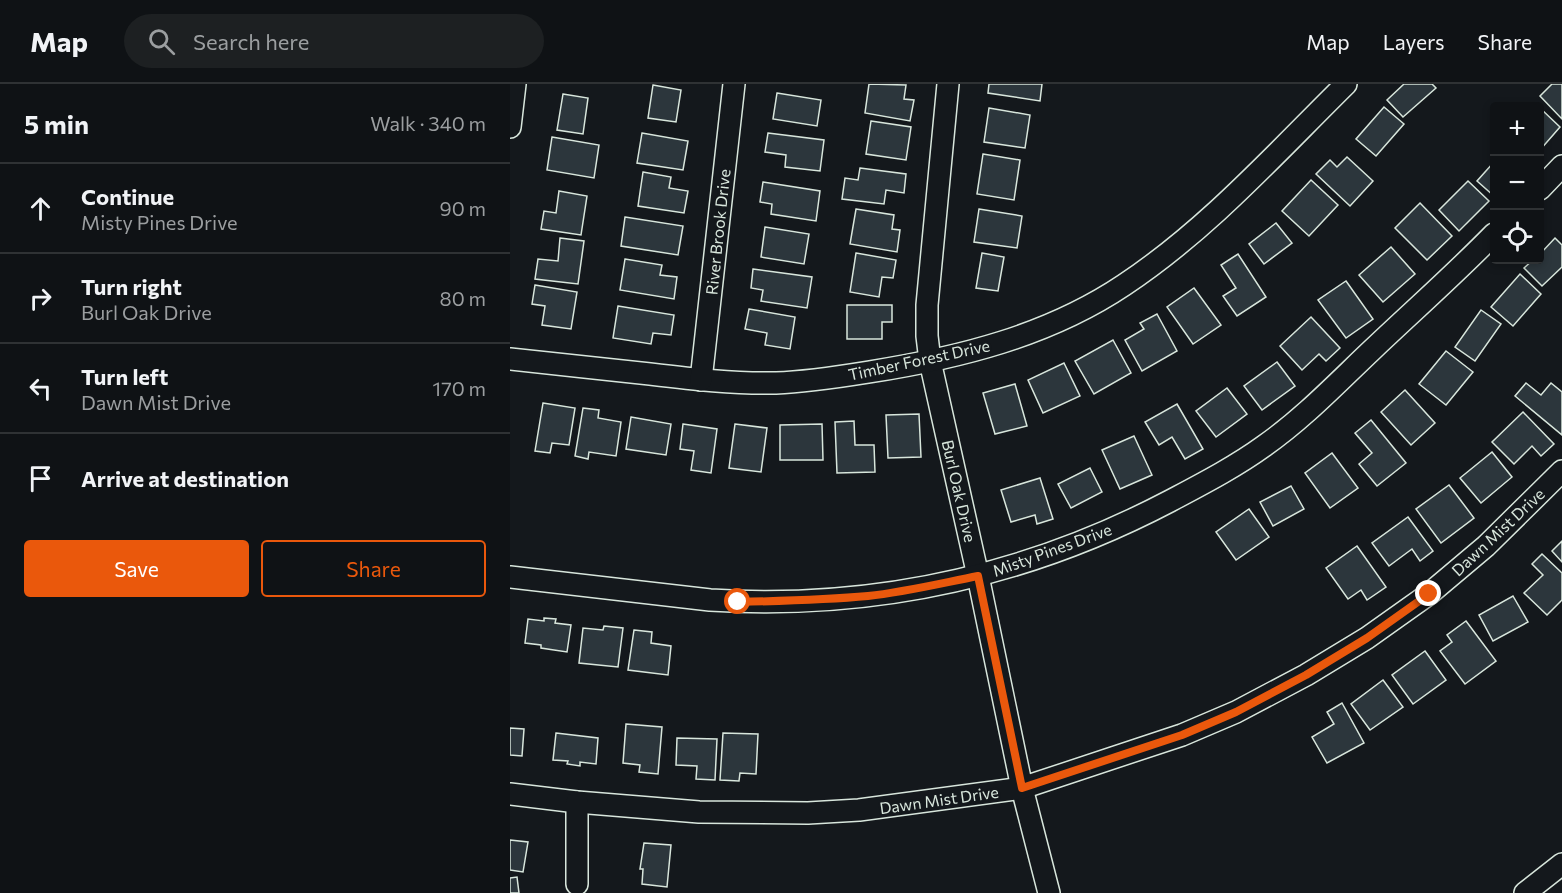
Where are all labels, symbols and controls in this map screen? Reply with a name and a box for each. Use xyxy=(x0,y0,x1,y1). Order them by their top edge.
search box xyxy=(124,14,544,68)
text: Map xyxy=(30,24,88,58)
icon: search xyxy=(145,25,178,58)
text: Search here xyxy=(193,28,309,55)
text: Map xyxy=(1306,29,1350,54)
text: Layers xyxy=(1383,29,1445,54)
text: Share xyxy=(1478,29,1532,54)
map controls xyxy=(1490,102,1544,264)
button: + xyxy=(1490,102,1544,156)
text: 5 min xyxy=(24,108,89,139)
text: Walk · 340 m xyxy=(370,111,486,135)
button: − xyxy=(1490,156,1544,210)
street label: River Brook Drive xyxy=(701,168,734,296)
text: Continue xyxy=(81,183,174,210)
icon: ahead xyxy=(24,192,57,225)
text: 90 m xyxy=(440,196,486,220)
text: Misty Pines Drive xyxy=(81,210,238,234)
button: locate xyxy=(1490,210,1544,264)
text: Turn right xyxy=(81,273,182,300)
icon: right xyxy=(24,282,57,315)
text: 80 m xyxy=(440,286,486,310)
text: Burl Oak Drive xyxy=(81,300,212,324)
street label: Timber Forest Drive xyxy=(846,335,991,384)
text: Turn left xyxy=(81,363,168,390)
icon: left xyxy=(24,372,57,405)
text: 170 m xyxy=(433,376,486,400)
text: Dawn Mist Drive xyxy=(81,390,231,414)
street label: Burl Oak Drive xyxy=(938,438,981,544)
icon: arrive xyxy=(24,462,57,495)
text: Arrive at destination xyxy=(81,465,289,492)
street label: Dawn Mist Drive xyxy=(1447,484,1548,579)
street label: Misty Pines Drive xyxy=(990,519,1114,580)
button: Save xyxy=(24,540,249,597)
button: Share xyxy=(261,540,486,597)
route end xyxy=(1415,580,1441,606)
route start xyxy=(724,588,750,614)
street label: Dawn Mist Drive xyxy=(878,782,1000,817)

